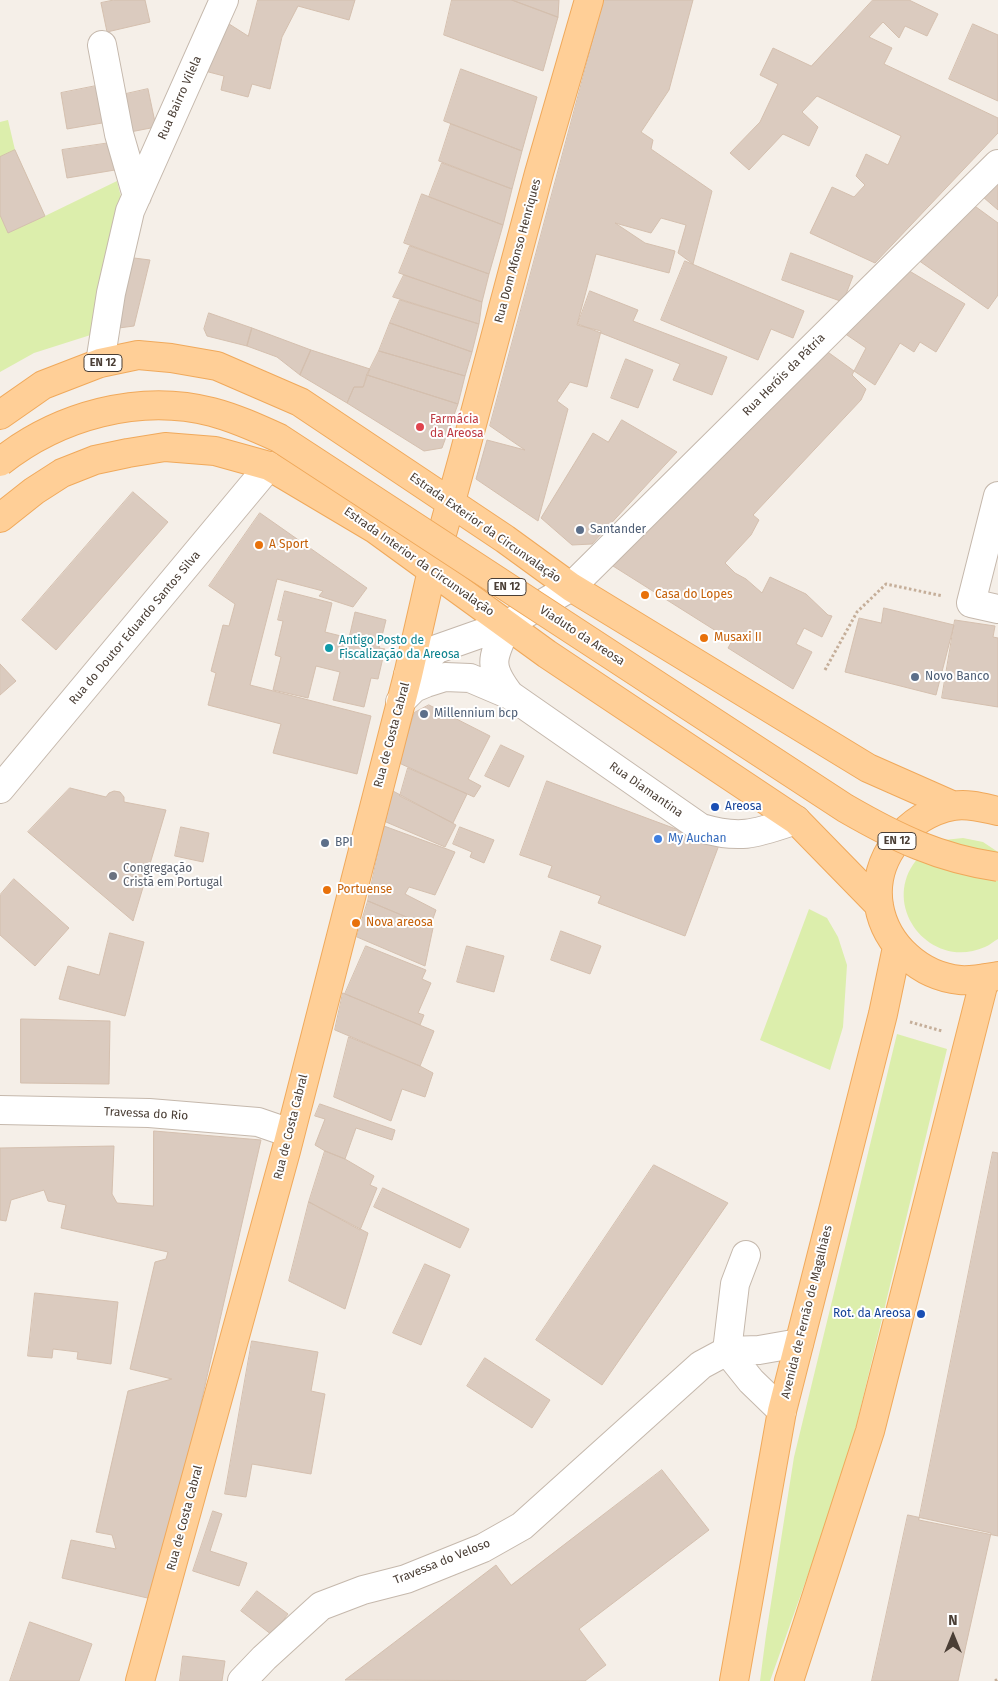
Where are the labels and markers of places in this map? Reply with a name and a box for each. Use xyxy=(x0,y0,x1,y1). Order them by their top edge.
place label: Farmácia da Areosa xyxy=(430,413,484,441)
marker: Farmácia da Areosa xyxy=(414,421,426,433)
place label: Santander xyxy=(590,523,646,537)
marker: Santander xyxy=(574,524,586,536)
place label: A Sport xyxy=(269,538,309,552)
marker: A Sport xyxy=(253,539,265,551)
place label: Casa do Lopes xyxy=(655,588,733,602)
marker: Casa do Lopes xyxy=(639,589,651,601)
place label: Musaxi II xyxy=(714,631,762,645)
marker: Musaxi II xyxy=(698,632,710,644)
place label: Antigo Posto de Fiscalização da Areosa xyxy=(339,634,460,662)
marker: Antigo Posto de Fiscalização da Areosa xyxy=(323,642,335,654)
place label: Novo Banco xyxy=(925,670,990,684)
marker: Novo Banco xyxy=(909,671,921,683)
place label: Millennium bcp xyxy=(434,707,518,721)
marker: Millennium bcp xyxy=(418,708,430,720)
place label: Areosa xyxy=(725,800,762,814)
marker: Areosa xyxy=(709,801,721,813)
place label: My Auchan xyxy=(668,832,727,846)
marker: My Auchan xyxy=(652,833,664,845)
place label: BPI xyxy=(335,836,353,850)
marker: BPI xyxy=(319,837,331,849)
place label: Congregação Cristã em Portugal xyxy=(123,862,223,890)
marker: Congregação Cristã em Portugal xyxy=(107,870,119,882)
place label: Portuense xyxy=(337,883,392,897)
marker: Portuense xyxy=(321,884,333,896)
place label: Nova areosa xyxy=(366,916,433,930)
marker: Nova areosa xyxy=(350,917,362,929)
place label: Rot. da Areosa xyxy=(833,1307,911,1321)
marker: Rot. da Areosa xyxy=(915,1308,927,1320)

